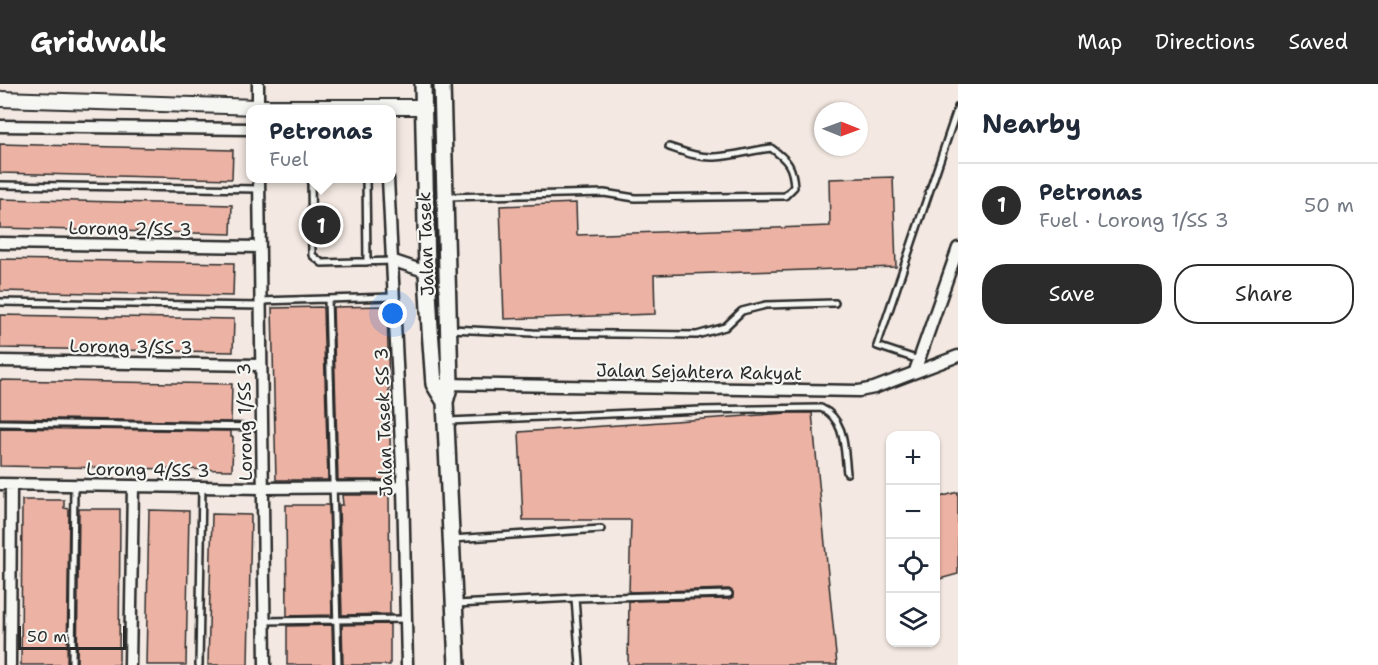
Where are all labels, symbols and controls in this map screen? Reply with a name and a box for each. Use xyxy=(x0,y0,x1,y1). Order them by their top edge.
text: Gridwalk xyxy=(30,23,167,61)
text: Map xyxy=(1077,28,1122,56)
text: Directions xyxy=(1155,28,1255,56)
text: Saved xyxy=(1288,28,1348,56)
north arrow xyxy=(814,102,868,156)
popup xyxy=(246,105,396,183)
text: Nearby xyxy=(982,106,1081,141)
text: Petronas xyxy=(269,117,373,146)
text: Fuel xyxy=(269,146,308,172)
text: Petronas xyxy=(1039,178,1143,207)
street label: Jalan Tasek xyxy=(412,191,440,297)
text: 1 xyxy=(997,192,1006,218)
text: 50 m xyxy=(1304,192,1354,218)
pin: 1 xyxy=(302,202,340,248)
text: Fuel · Lorong 1/SS 3 xyxy=(1039,207,1229,233)
street label: Lorong 2/SS 3 xyxy=(68,216,192,242)
button: Save xyxy=(982,264,1162,324)
button: Share xyxy=(1174,264,1354,324)
your location xyxy=(378,299,407,328)
street label: Lorong 3/SS 3 xyxy=(69,334,193,360)
street label: Jalan Tasek SS 3 xyxy=(369,347,399,497)
street label: Jalan Sejahtera Rakyat xyxy=(596,358,802,386)
street label: Lorong 1/SS 3 xyxy=(232,363,258,481)
map controls xyxy=(886,431,940,647)
button: + xyxy=(886,431,940,485)
street label: Lorong 4/SS 3 xyxy=(86,457,210,483)
button: − xyxy=(886,485,940,539)
button: locate xyxy=(886,539,940,593)
button: layers xyxy=(886,593,940,647)
scale bar xyxy=(18,623,126,650)
text: 50 m xyxy=(27,626,67,647)

